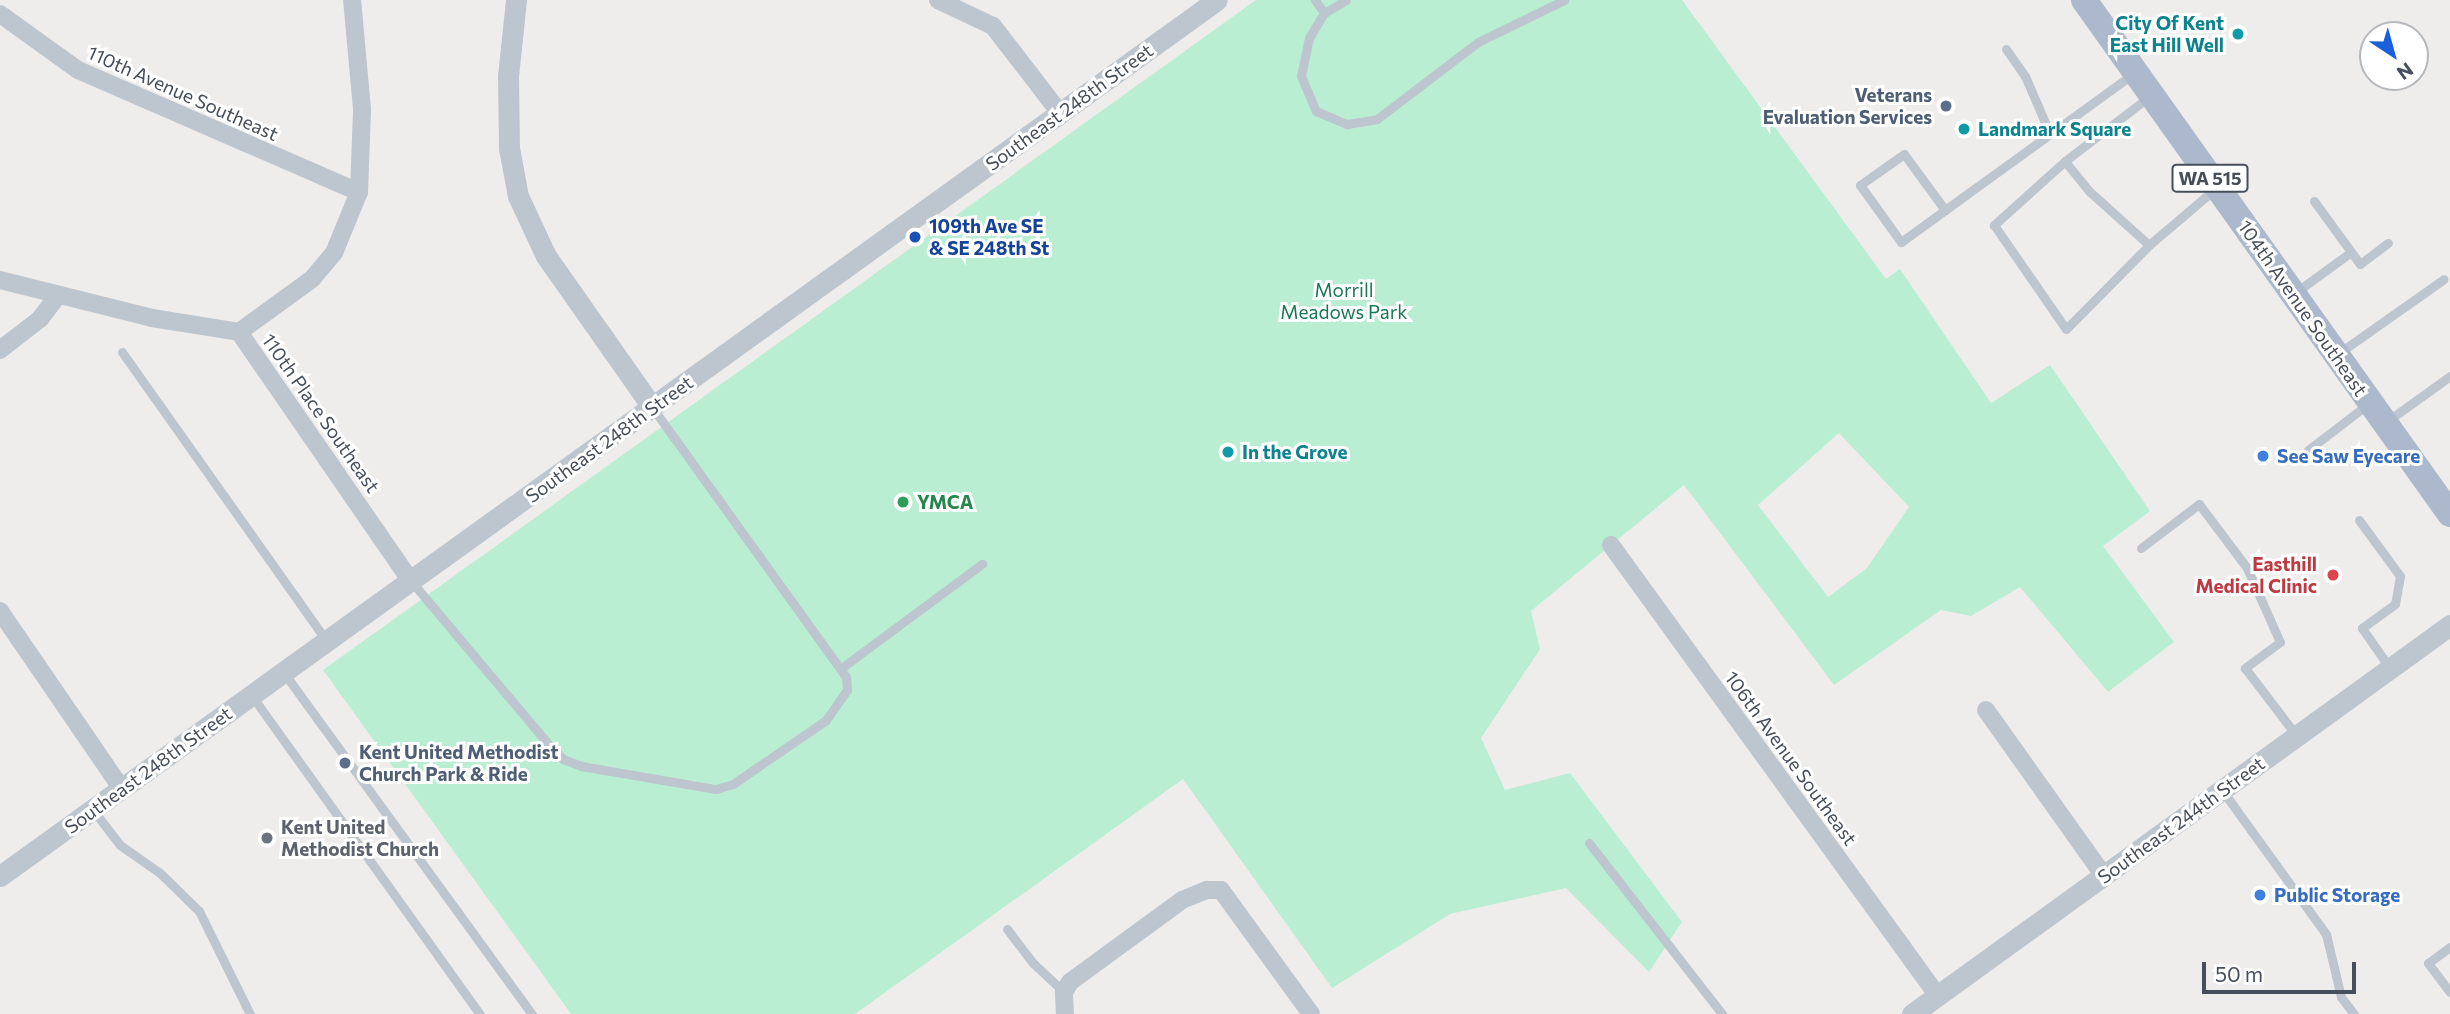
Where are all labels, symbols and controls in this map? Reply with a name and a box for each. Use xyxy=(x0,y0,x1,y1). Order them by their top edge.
place label: City Of Kent East Hill Well xyxy=(2110,12,2224,56)
north arrow xyxy=(2359,21,2429,91)
marker: City Of Kent East Hill Well xyxy=(2230,26,2246,42)
street label: Southeast 248th Street xyxy=(981,39,1157,175)
street label: 110th Avenue Southeast xyxy=(84,41,282,145)
text: N xyxy=(2393,58,2418,85)
place label: Veterans Evaluation Services xyxy=(1763,84,1932,128)
marker: Veterans Evaluation Services xyxy=(1938,98,1954,114)
place label: Landmark Square xyxy=(1978,118,2131,140)
marker: Landmark Square xyxy=(1956,121,1972,137)
road number: WA 515 xyxy=(2172,163,2248,192)
place label: 109th Ave SE & SE 248th St xyxy=(929,215,1049,259)
street label: 104th Avenue Southeast xyxy=(2234,216,2372,400)
marker: 109th Ave SE & SE 248th St xyxy=(907,229,923,245)
park label: Morrill Meadows Park xyxy=(1280,279,1408,323)
street label: 110th Place Southeast xyxy=(258,329,384,497)
street label: Southeast 248th Street xyxy=(521,371,697,507)
place label: In the Grove xyxy=(1242,441,1348,463)
marker: In the Grove xyxy=(1220,444,1236,460)
place label: See Saw Eyecare xyxy=(2277,445,2420,467)
marker: See Saw Eyecare xyxy=(2255,448,2271,464)
place label: YMCA xyxy=(917,491,973,513)
marker: YMCA xyxy=(895,494,911,510)
place label: Easthill Medical Clinic xyxy=(2195,553,2317,597)
marker: Easthill Medical Clinic xyxy=(2323,565,2343,585)
street label: 106th Avenue Southeast xyxy=(1720,667,1862,849)
street label: Southeast 248th Street xyxy=(60,702,236,838)
place label: Kent United Methodist Church Park & Ride xyxy=(359,741,559,785)
street label: Southeast 244th Street xyxy=(2093,752,2269,888)
marker: Kent United Methodist Church Park & Ride xyxy=(337,755,353,771)
place label: Kent United Methodist Church xyxy=(281,816,439,860)
marker: Kent United Methodist Church xyxy=(259,830,275,846)
place label: Public Storage xyxy=(2274,884,2400,906)
marker: Public Storage xyxy=(2252,887,2268,903)
scale bar xyxy=(2205,948,2359,992)
text: 50 m xyxy=(2215,961,2263,986)

